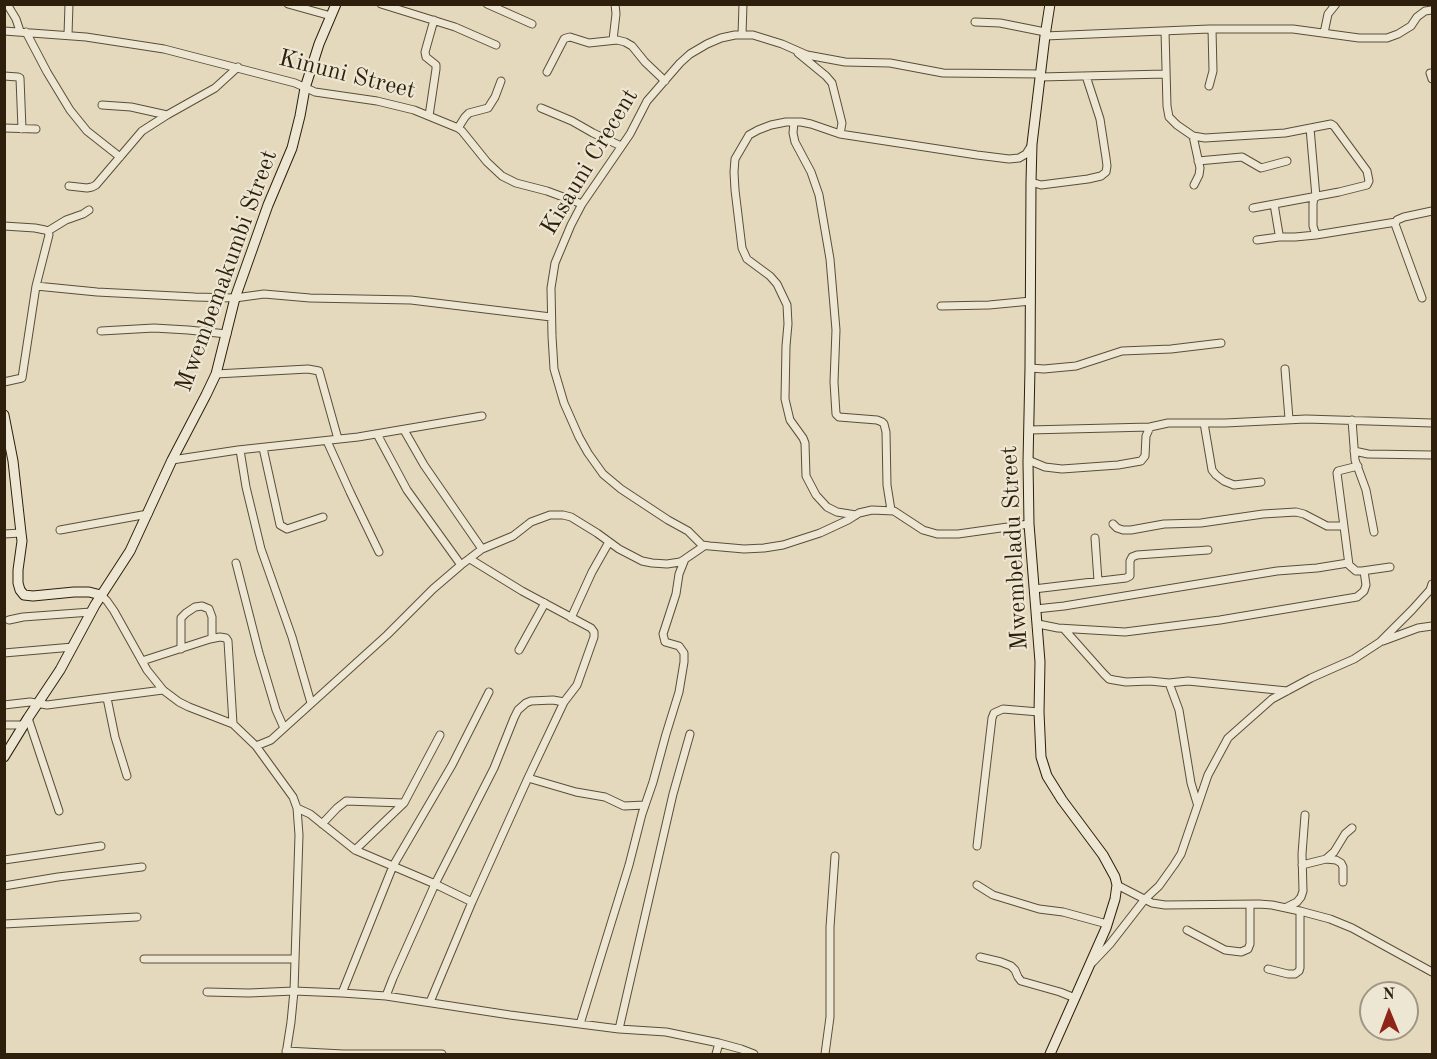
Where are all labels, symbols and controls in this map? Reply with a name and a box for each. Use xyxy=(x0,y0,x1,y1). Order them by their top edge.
street label: Kinuni Street xyxy=(276,44,418,106)
street label: Kisauni Crecent xyxy=(535,84,645,240)
street label: Mwembemakumbi Street xyxy=(170,146,284,396)
street label: Mwembeladu Street xyxy=(995,445,1035,651)
north arrow xyxy=(1359,981,1419,1041)
text: N xyxy=(1382,987,1395,1003)

